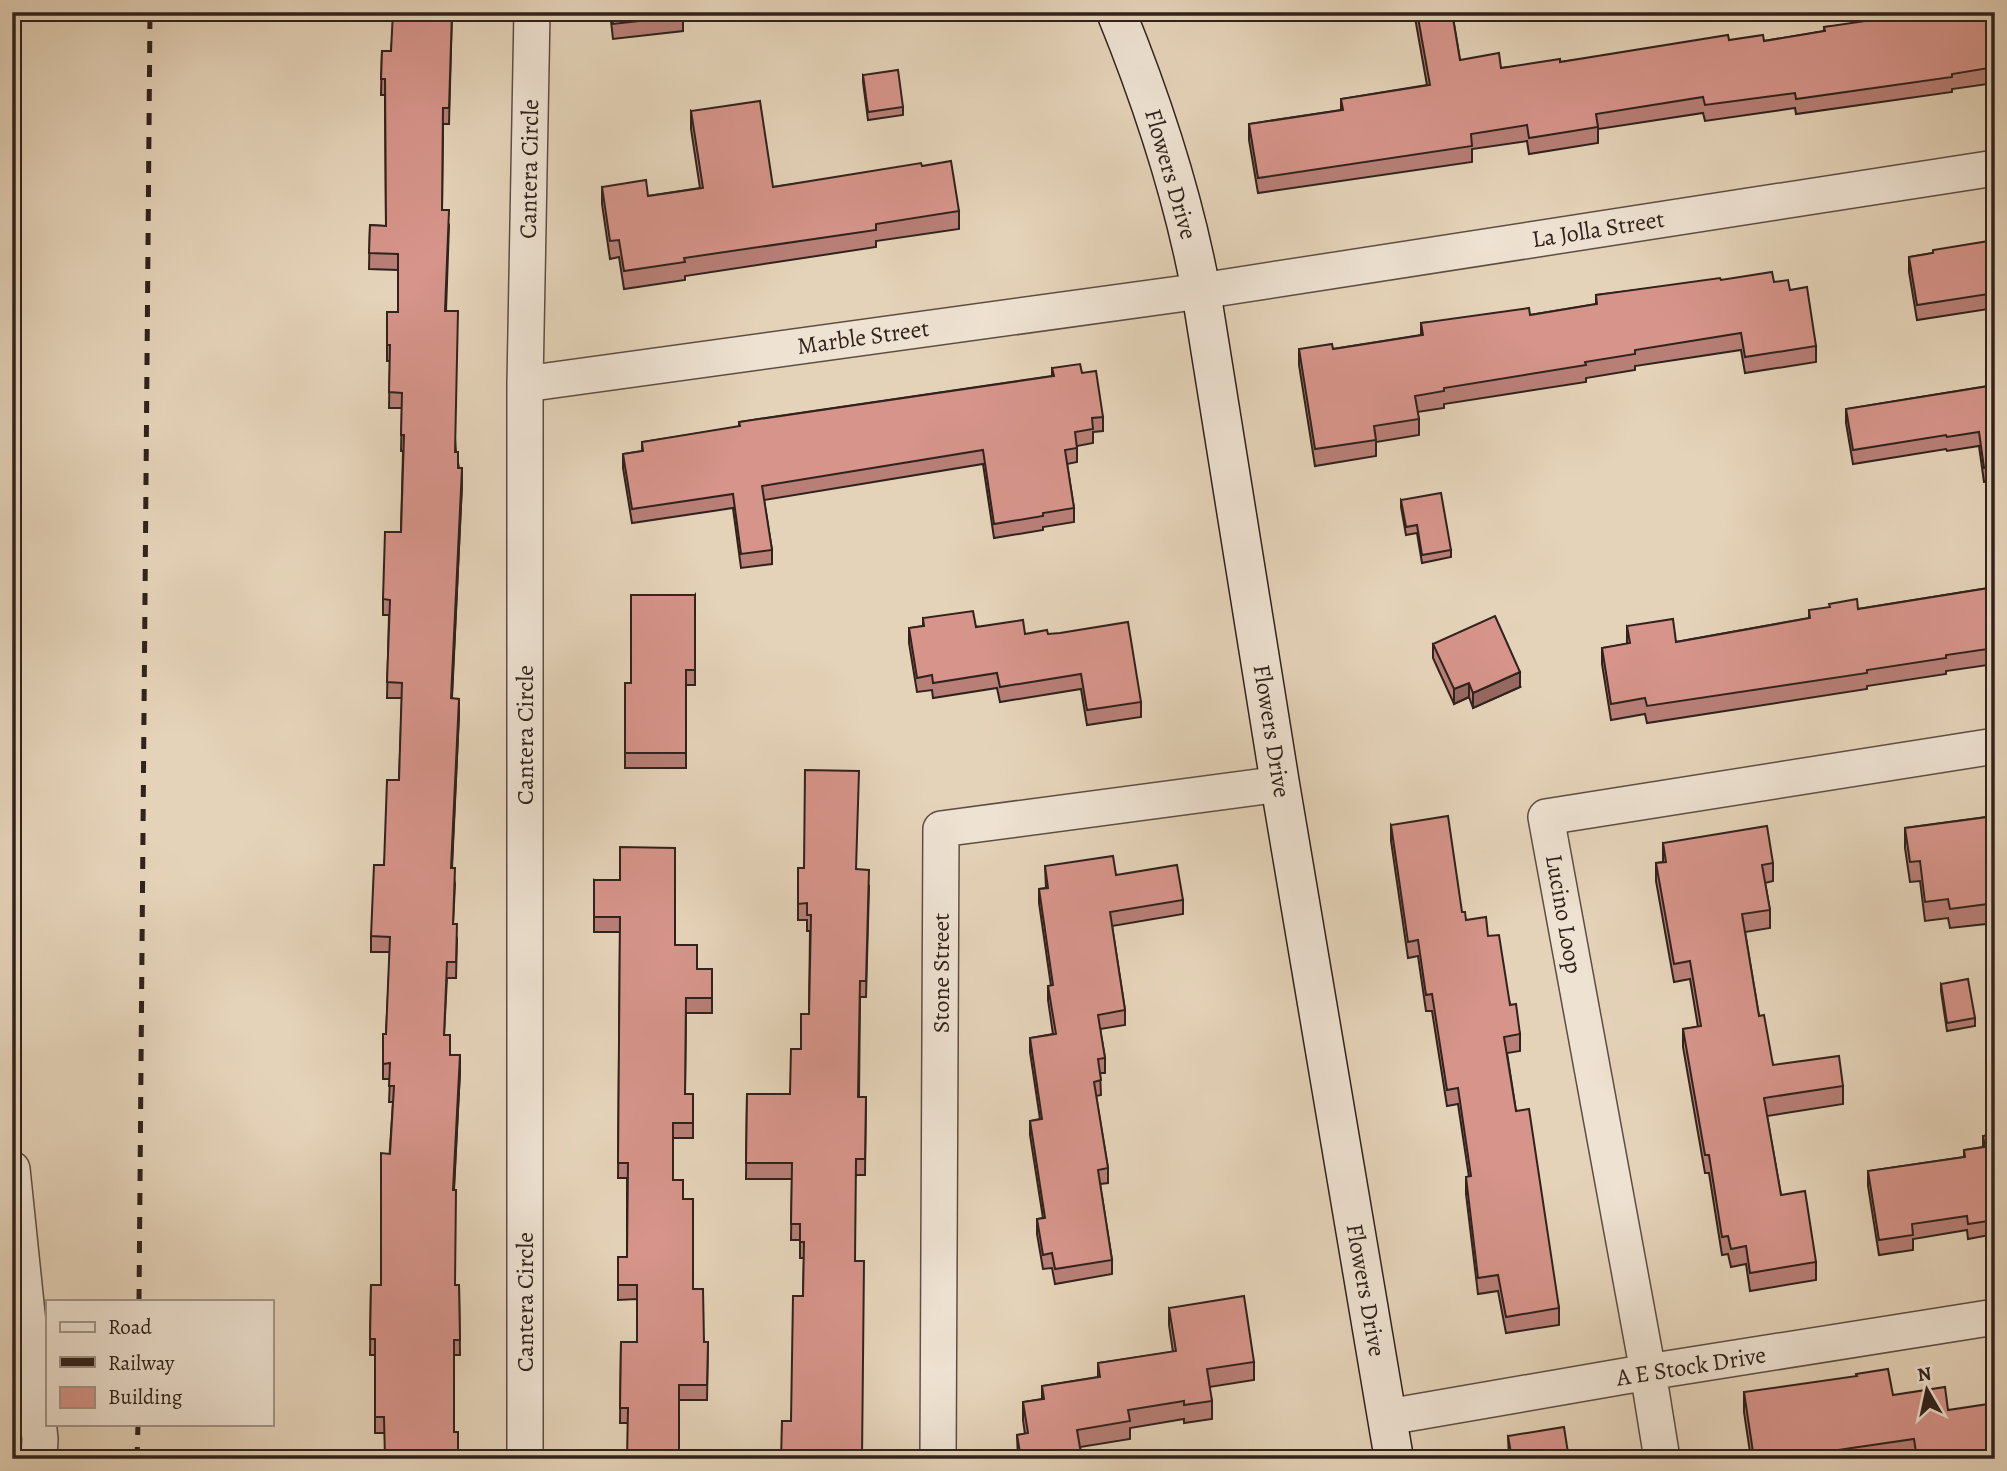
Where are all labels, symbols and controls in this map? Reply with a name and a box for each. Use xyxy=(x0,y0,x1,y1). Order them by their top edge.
street label: Cantera Circle xyxy=(512,99,546,239)
street label: Flowers Drive xyxy=(1137,105,1205,243)
street label: La Jolla Street xyxy=(1530,203,1667,255)
street label: Marble Street xyxy=(795,312,931,362)
street label: Flowers Drive xyxy=(1246,662,1298,800)
street label: Cantera Circle xyxy=(509,665,541,805)
street label: Lucino Loop xyxy=(1538,852,1590,976)
street label: Stone Street xyxy=(925,913,957,1033)
street label: Flowers Drive xyxy=(1339,1221,1393,1359)
street label: Cantera Circle xyxy=(509,1232,541,1372)
legend xyxy=(46,1300,273,1426)
text: Road xyxy=(108,1313,152,1341)
street label: A E Stock Drive xyxy=(1613,1338,1768,1394)
text: Railway xyxy=(108,1349,175,1377)
north arrow xyxy=(1892,1356,1962,1426)
text: N xyxy=(1916,1360,1934,1388)
text: Building xyxy=(108,1383,183,1411)

